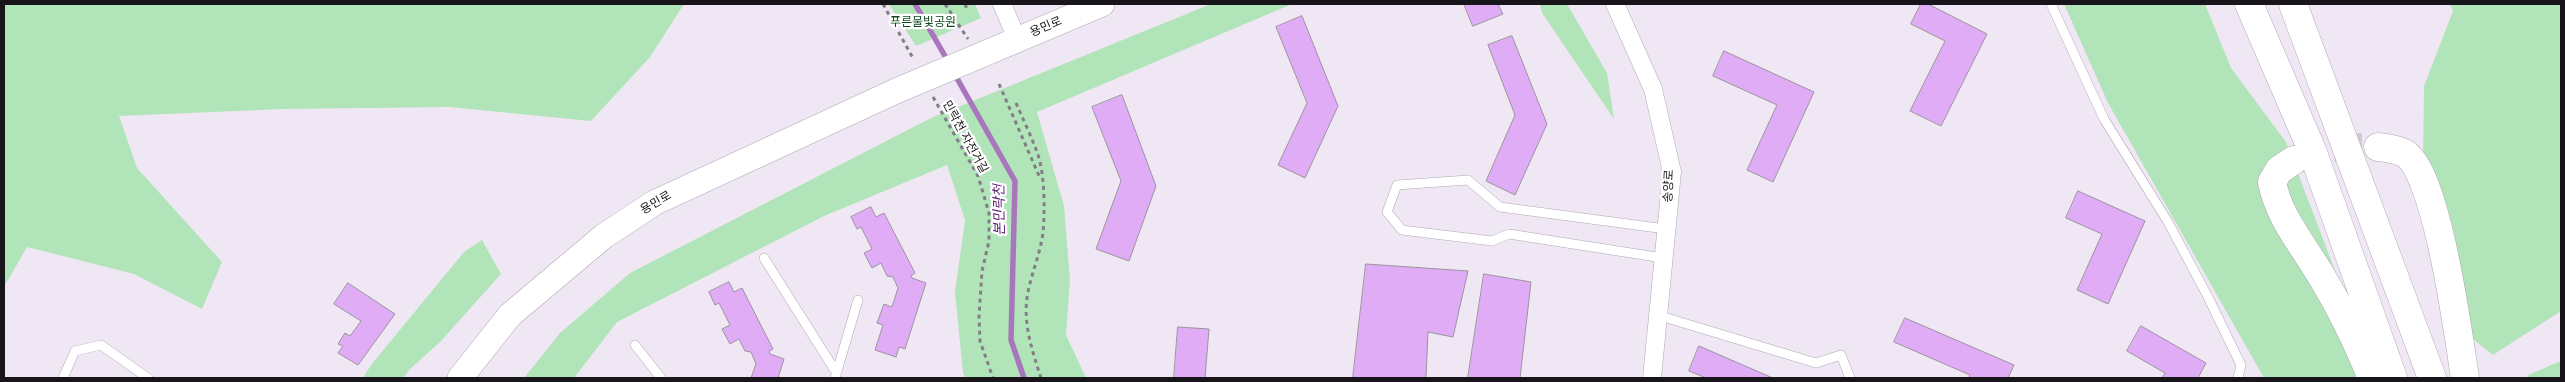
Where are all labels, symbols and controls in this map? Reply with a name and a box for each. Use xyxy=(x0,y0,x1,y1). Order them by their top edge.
street label: 용민로 xyxy=(1028,14,1064,40)
park label: 푸른물빛공원 xyxy=(890,16,956,30)
street label: 민락천 자전거길 xyxy=(939,98,991,176)
street label: 송양로 xyxy=(1661,169,1677,203)
water label: 본민락천 xyxy=(991,184,1009,236)
street label: 용민로 xyxy=(638,188,674,218)

